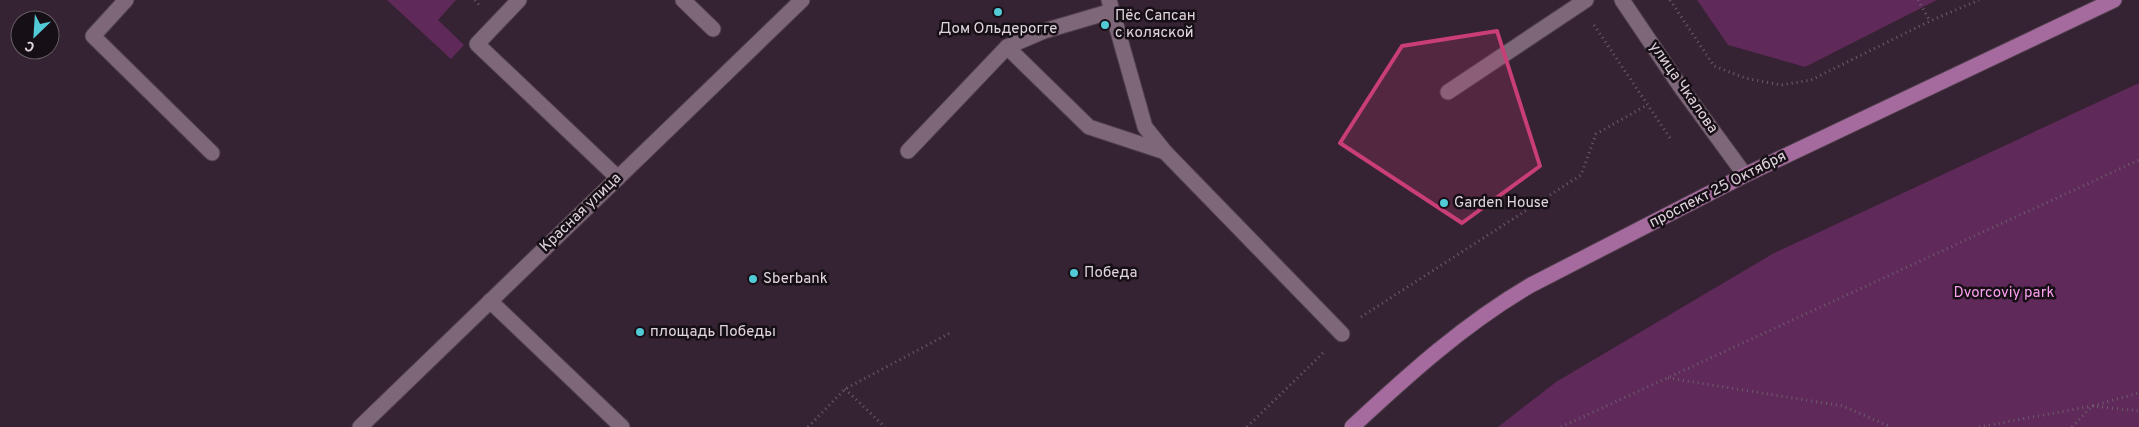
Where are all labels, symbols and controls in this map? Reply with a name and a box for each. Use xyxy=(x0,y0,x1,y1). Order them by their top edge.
marker: Дом Ольдерогге xyxy=(992,6,1004,18)
place label: Пёс Сапсан с коляской xyxy=(1115,7,1196,43)
north arrow xyxy=(10,10,60,60)
marker: Пёс Сапсан с коляской xyxy=(1099,19,1111,31)
place label: Дом Ольдерогге xyxy=(939,20,1057,39)
text: С xyxy=(22,36,38,55)
street label: улица Чкалова xyxy=(1644,38,1722,138)
street label: проспект 25 Октября xyxy=(1646,147,1790,233)
street label: Красная улица xyxy=(536,169,626,257)
place label: Garden House xyxy=(1454,194,1549,213)
marker: Garden House xyxy=(1438,197,1450,209)
place label: Победа xyxy=(1084,264,1137,283)
marker: Победа xyxy=(1068,267,1080,279)
place label: Sberbank xyxy=(763,270,828,289)
marker: Sberbank xyxy=(747,273,759,285)
park label: Dvorcoviy park xyxy=(1954,284,2054,303)
place label: площадь Победы xyxy=(650,323,776,342)
marker: площадь Победы xyxy=(634,326,646,338)

